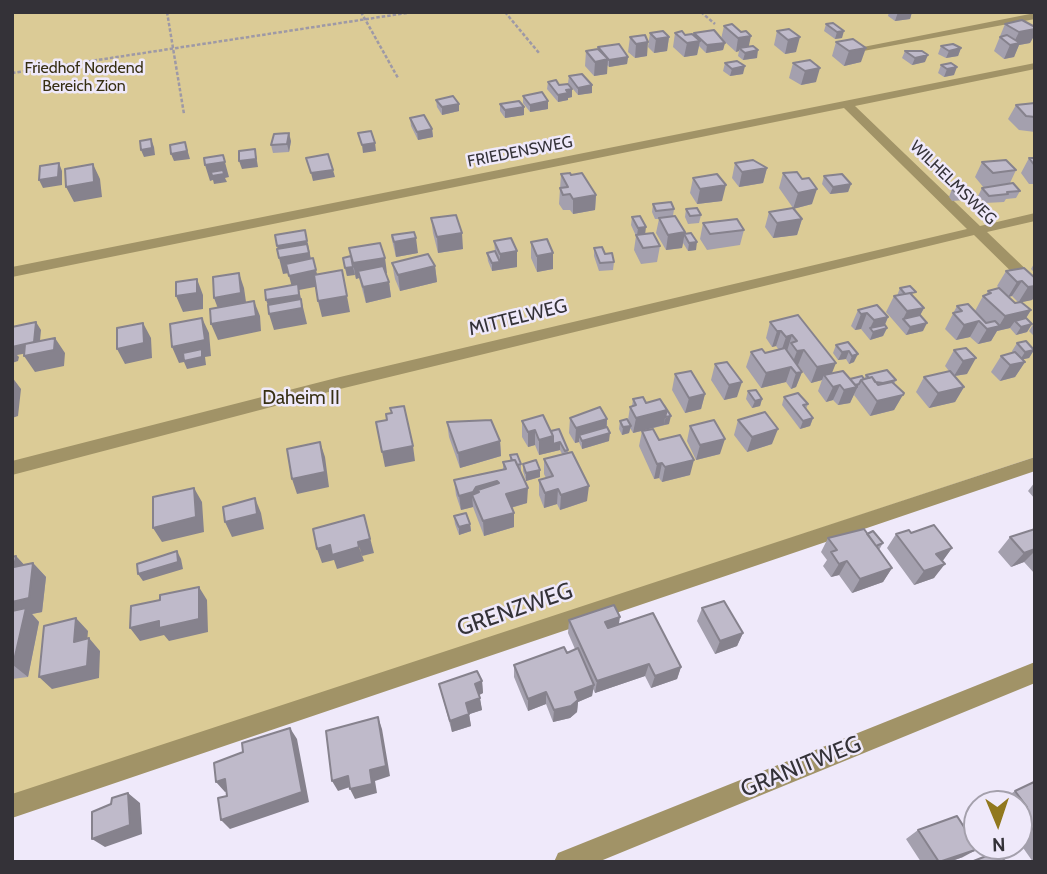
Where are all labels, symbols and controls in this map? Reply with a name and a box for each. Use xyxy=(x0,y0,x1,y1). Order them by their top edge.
park label: Friedhof Nordend Bereich Zion xyxy=(24,58,144,96)
street label: FRIEDENSWEG xyxy=(466,132,574,172)
street label: WILHELMSWEG xyxy=(906,137,1000,229)
street label: MITTELWEG xyxy=(466,295,570,341)
park label: Daheim II xyxy=(262,387,340,409)
street label: GRENZWEG xyxy=(453,577,577,643)
street label: GRANITWEG xyxy=(737,730,865,804)
north arrow xyxy=(963,790,1033,860)
text: N xyxy=(992,833,1006,856)

